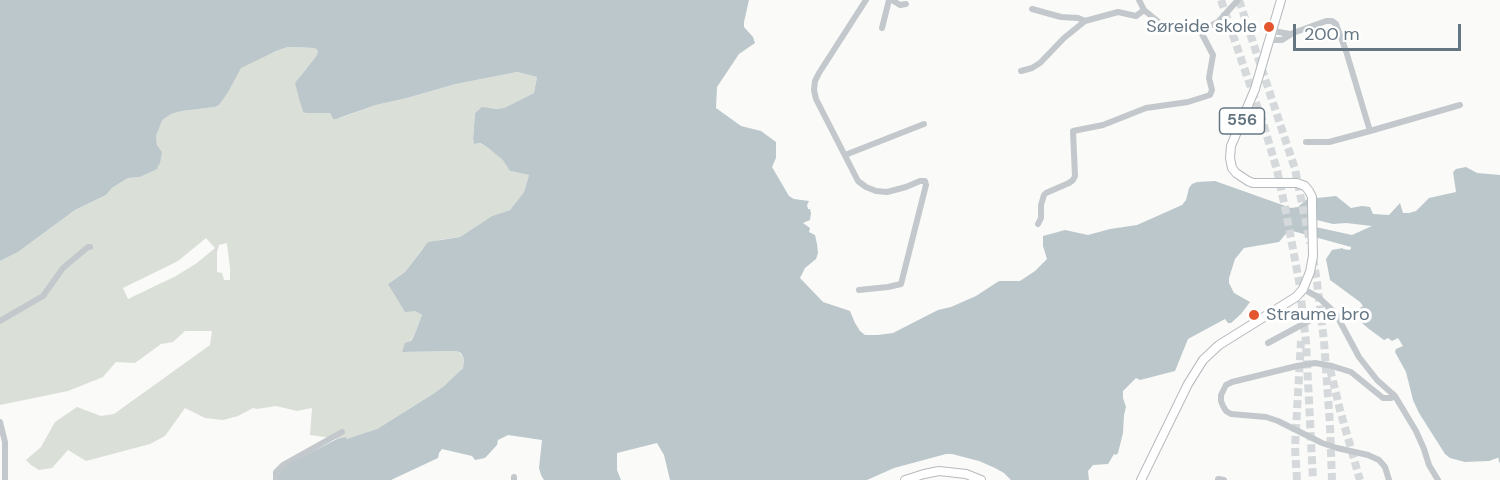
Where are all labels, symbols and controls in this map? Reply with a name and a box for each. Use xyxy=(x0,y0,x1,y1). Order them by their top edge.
scale bar xyxy=(1296,12,1464,50)
place label: Søreide skole xyxy=(1146,16,1257,38)
marker: Søreide skole xyxy=(1262,20,1276,34)
text: 200 m xyxy=(1304,22,1360,46)
road number: 556 xyxy=(1220,108,1264,134)
place label: Straume bro xyxy=(1266,304,1370,326)
marker: Straume bro xyxy=(1247,308,1261,322)

